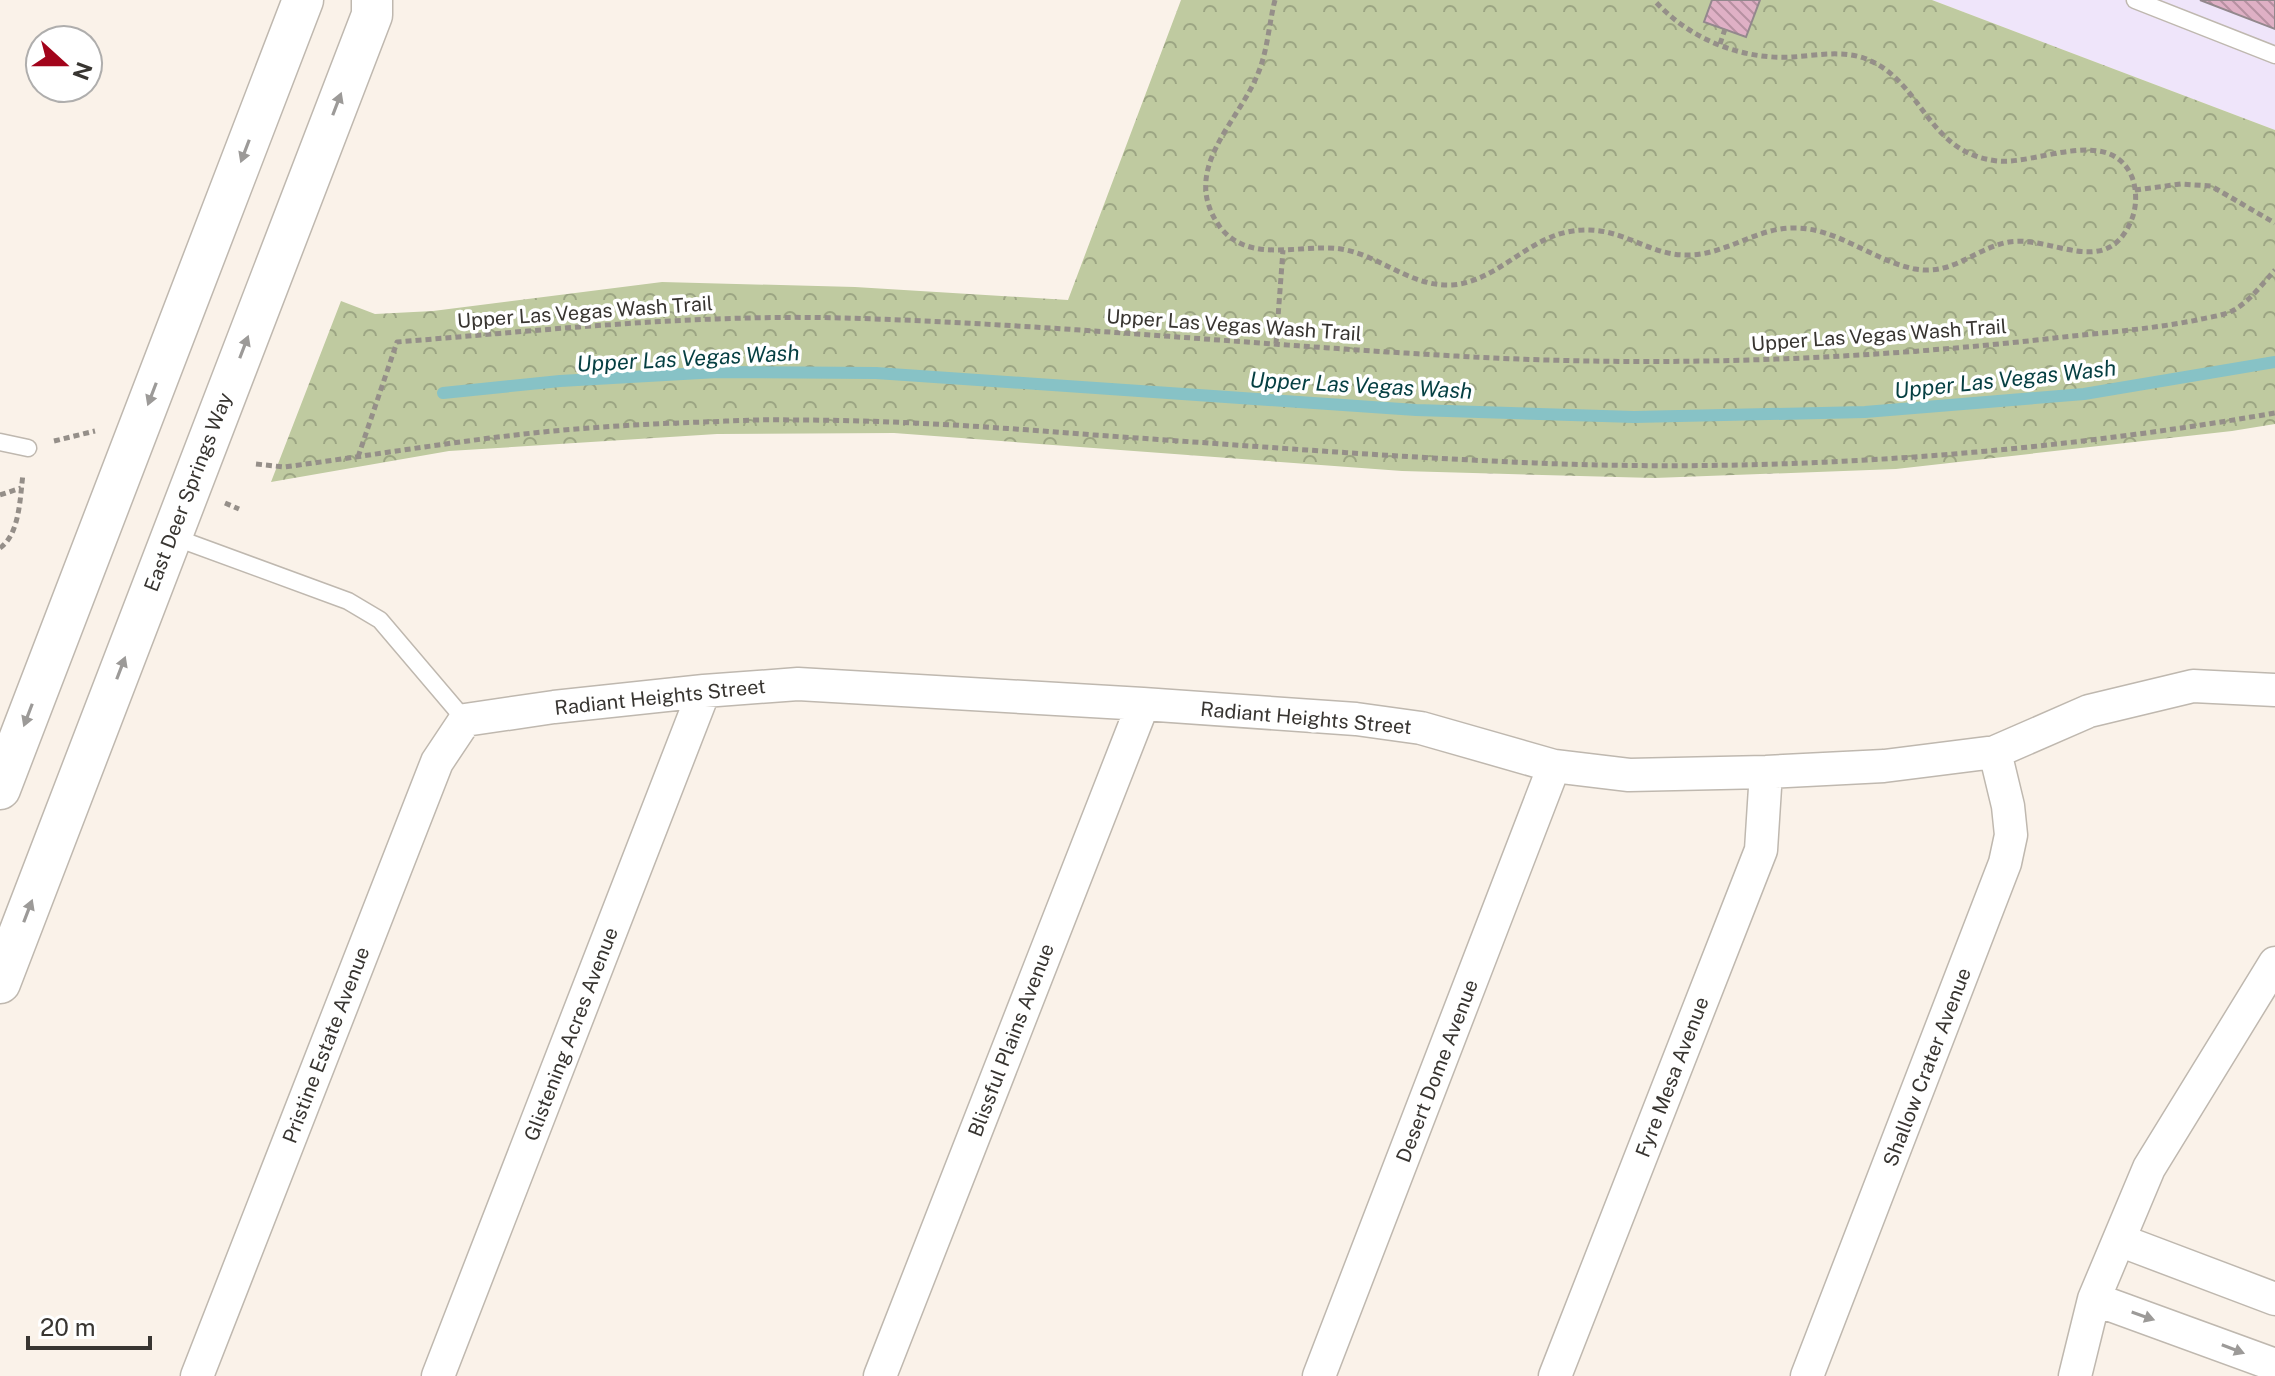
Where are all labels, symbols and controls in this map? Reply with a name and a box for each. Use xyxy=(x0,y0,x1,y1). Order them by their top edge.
north arrow xyxy=(24,24,104,104)
text: N xyxy=(67,58,98,84)
one-way arrow xyxy=(331,92,344,116)
one-way arrow xyxy=(238,139,251,163)
street label: Upper Las Vegas Wash Trail xyxy=(456,291,714,333)
street label: Upper Las Vegas Wash Trail xyxy=(1105,304,1363,346)
street label: Upper Las Vegas Wash Trail xyxy=(1750,314,2008,356)
one-way arrow xyxy=(238,335,251,359)
water label: Upper Las Vegas Wash xyxy=(576,339,800,377)
water label: Upper Las Vegas Wash xyxy=(1893,354,2117,404)
water label: Upper Las Vegas Wash xyxy=(1249,366,1473,404)
one-way arrow xyxy=(145,382,158,406)
street label: East Deer Springs Way xyxy=(139,389,237,595)
one-way arrow xyxy=(115,656,128,680)
street label: Radiant Heights Street xyxy=(553,674,767,720)
street label: Radiant Heights Street xyxy=(1199,697,1413,739)
one-way arrow xyxy=(21,703,34,727)
one-way arrow xyxy=(22,899,35,923)
street label: Glistening Acres Avenue xyxy=(519,924,623,1144)
street label: Blissful Plains Avenue xyxy=(963,940,1059,1140)
street label: Pristine Estate Avenue xyxy=(277,943,375,1147)
street label: Shallow Crater Avenue xyxy=(1878,964,1976,1170)
street label: Desert Dome Avenue xyxy=(1391,976,1483,1166)
street label: Fyre Mesa Avenue xyxy=(1630,993,1714,1161)
scale bar xyxy=(28,1300,150,1350)
one-way arrow xyxy=(2131,1311,2155,1323)
text: 20 m xyxy=(40,1313,96,1341)
one-way arrow xyxy=(2221,1343,2245,1356)

